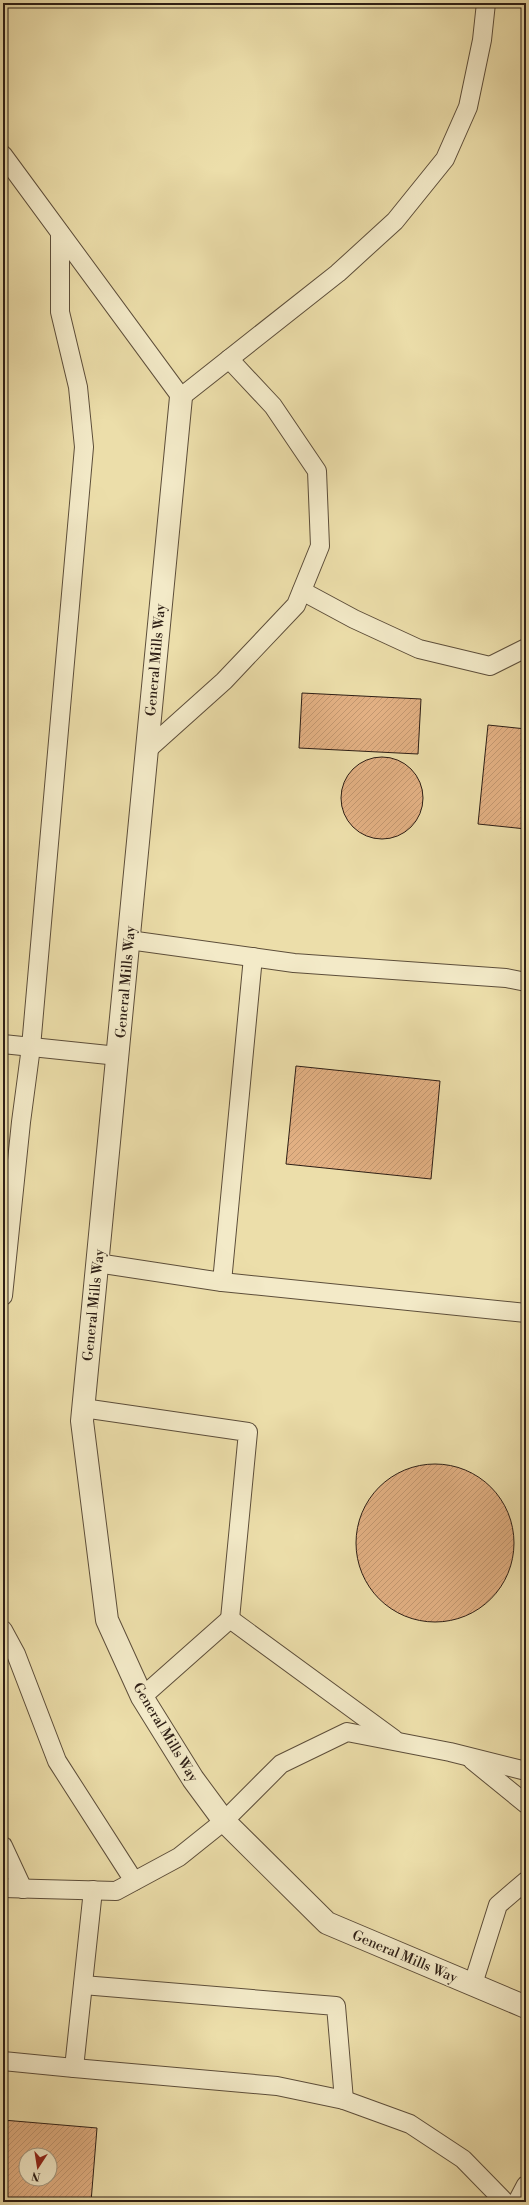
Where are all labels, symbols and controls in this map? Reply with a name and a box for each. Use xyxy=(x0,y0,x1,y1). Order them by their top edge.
street label: General Mills Way xyxy=(142,603,170,717)
street label: General Mills Way xyxy=(112,925,140,1039)
street label: General Mills Way xyxy=(79,1248,109,1362)
street label: General Mills Way xyxy=(128,1680,202,1786)
street label: General Mills Way xyxy=(349,1927,460,1987)
north arrow xyxy=(18,2147,58,2187)
text: N xyxy=(30,2168,42,2184)

